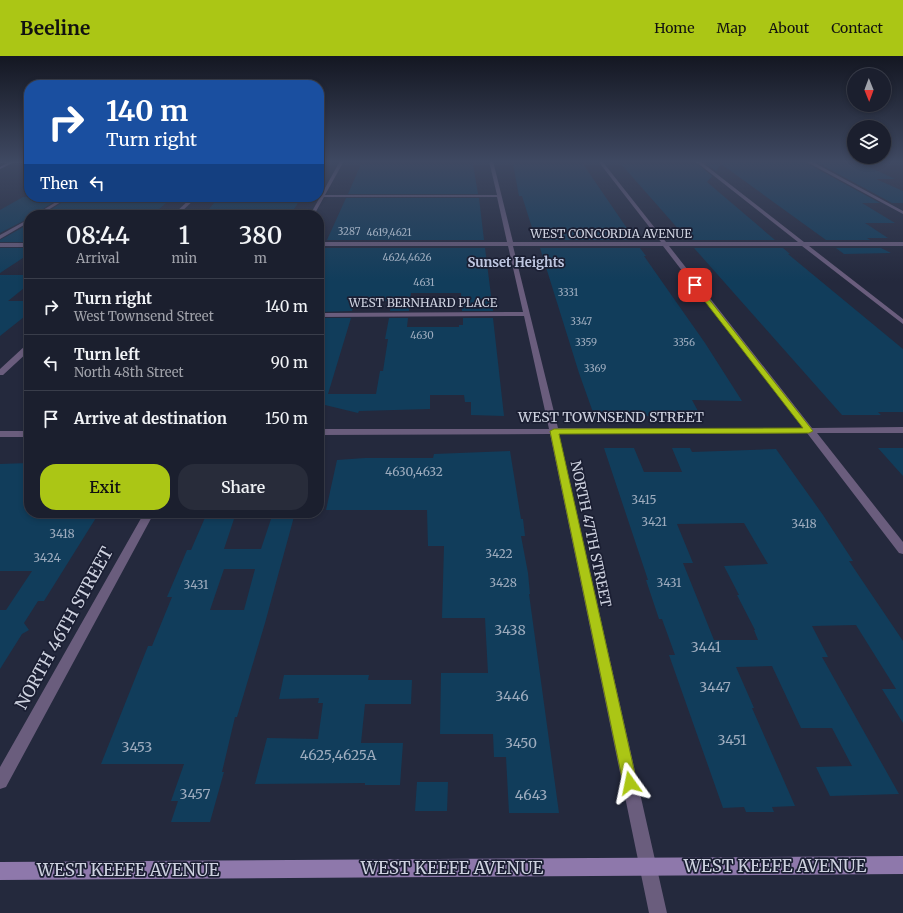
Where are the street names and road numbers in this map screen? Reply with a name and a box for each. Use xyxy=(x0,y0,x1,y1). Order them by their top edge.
street label: WEST CONCORDIA AVENUE xyxy=(529,226,692,241)
street label: WEST BERNHARD PLACE xyxy=(348,295,498,310)
street label: WEST TOWNSEND STREET xyxy=(517,408,704,426)
street label: NORTH 47TH STREET xyxy=(567,459,615,609)
street label: NORTH 46TH STREET xyxy=(10,543,118,713)
street label: WEST KEEFE AVENUE xyxy=(683,855,867,877)
street label: WEST KEEFE AVENUE xyxy=(360,857,544,879)
street label: WEST KEEFE AVENUE xyxy=(36,859,220,881)

